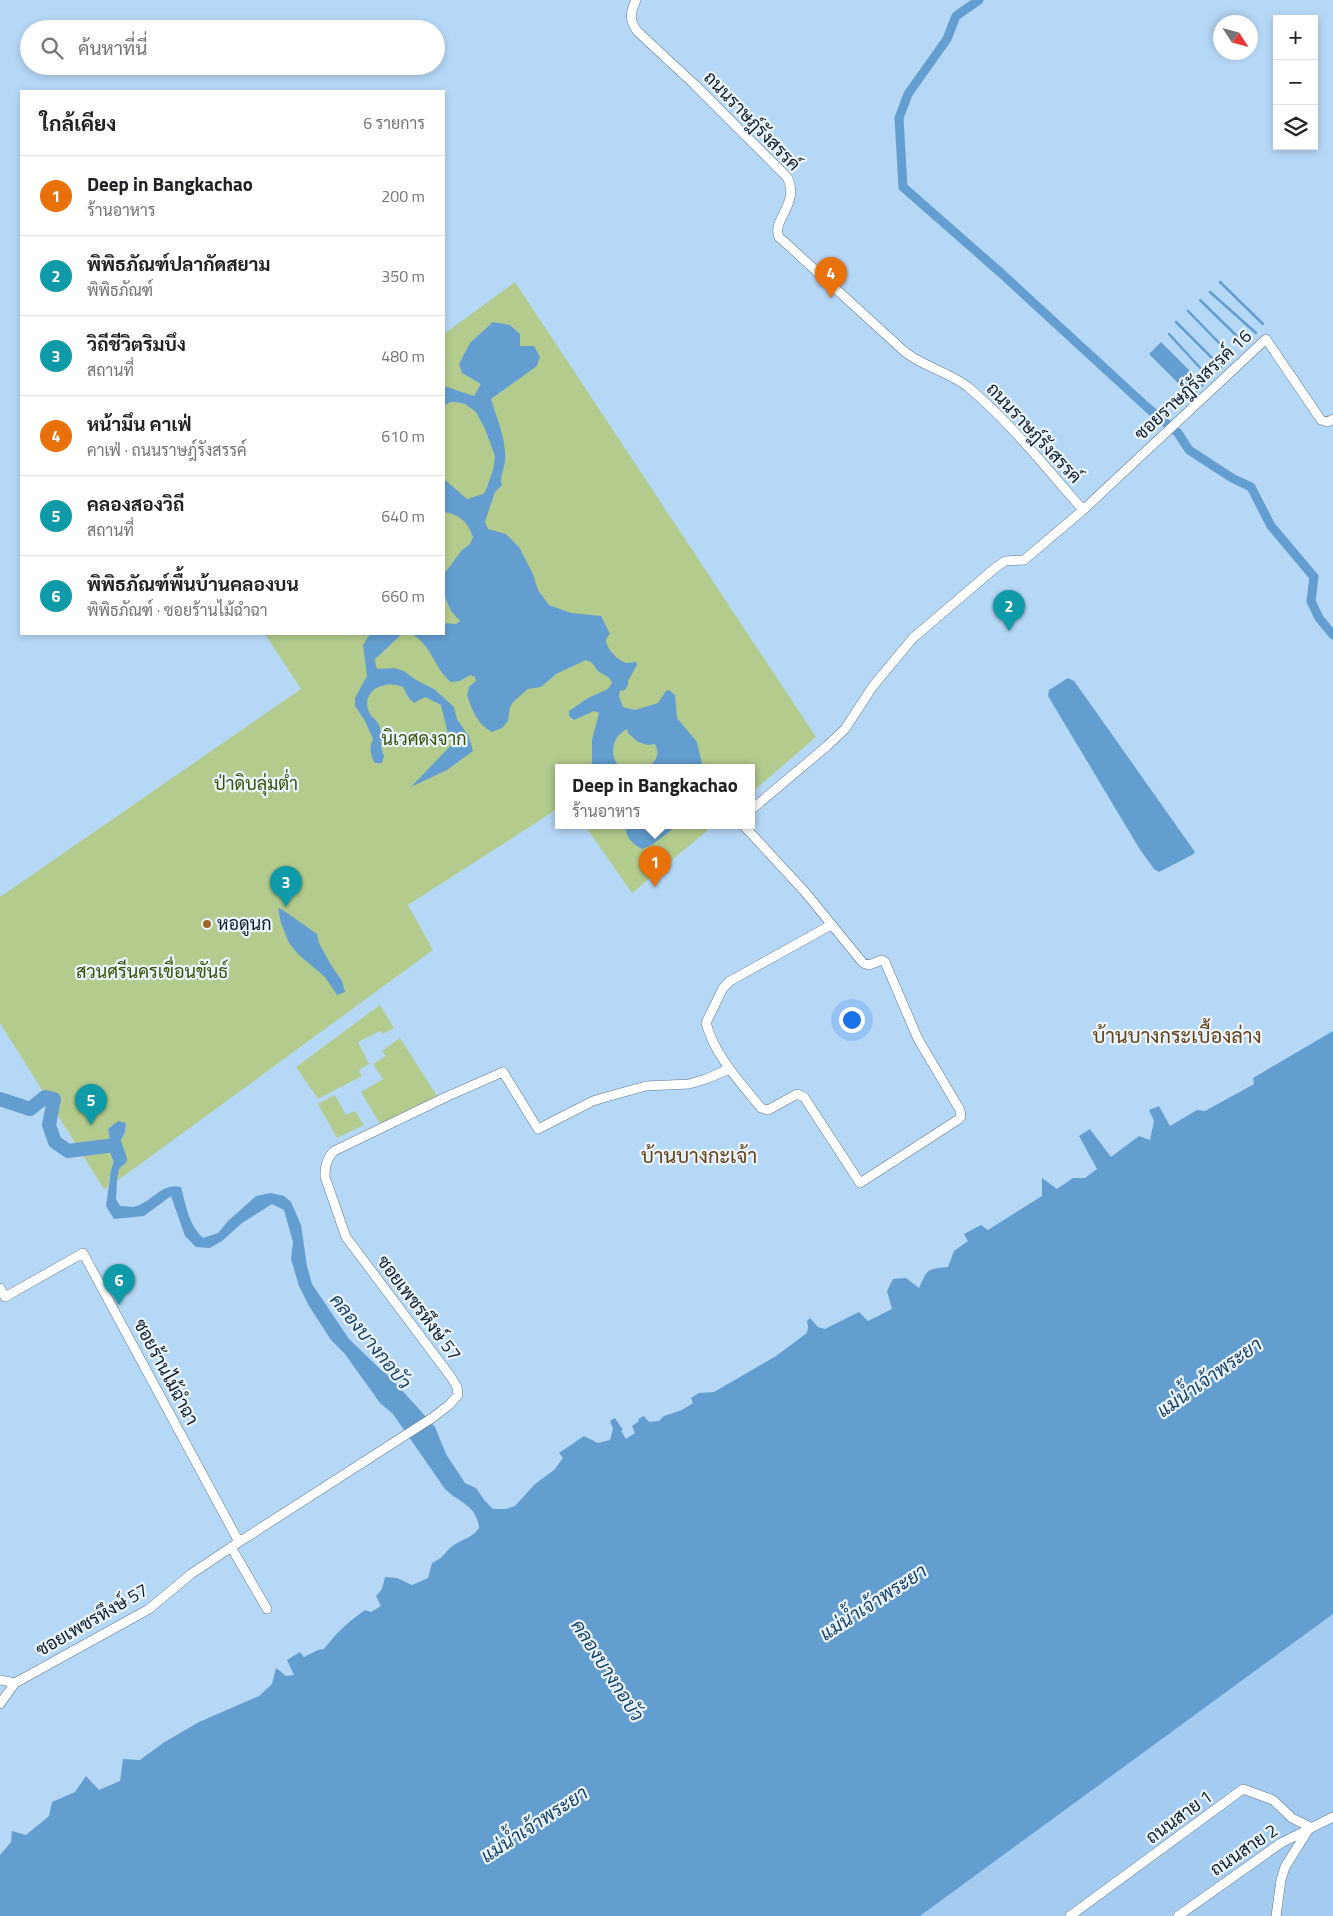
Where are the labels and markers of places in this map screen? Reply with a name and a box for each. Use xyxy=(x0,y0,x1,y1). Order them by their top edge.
pin: 4 xyxy=(815,257,847,298)
pin: 2 xyxy=(993,590,1025,631)
pin: 1 xyxy=(639,846,671,887)
pin: 3 xyxy=(270,866,302,907)
place label: หอดูนก xyxy=(217,910,272,937)
marker: หอดูนก xyxy=(201,918,213,930)
pin: 5 xyxy=(75,1084,107,1125)
pin: 6 xyxy=(103,1264,135,1305)

